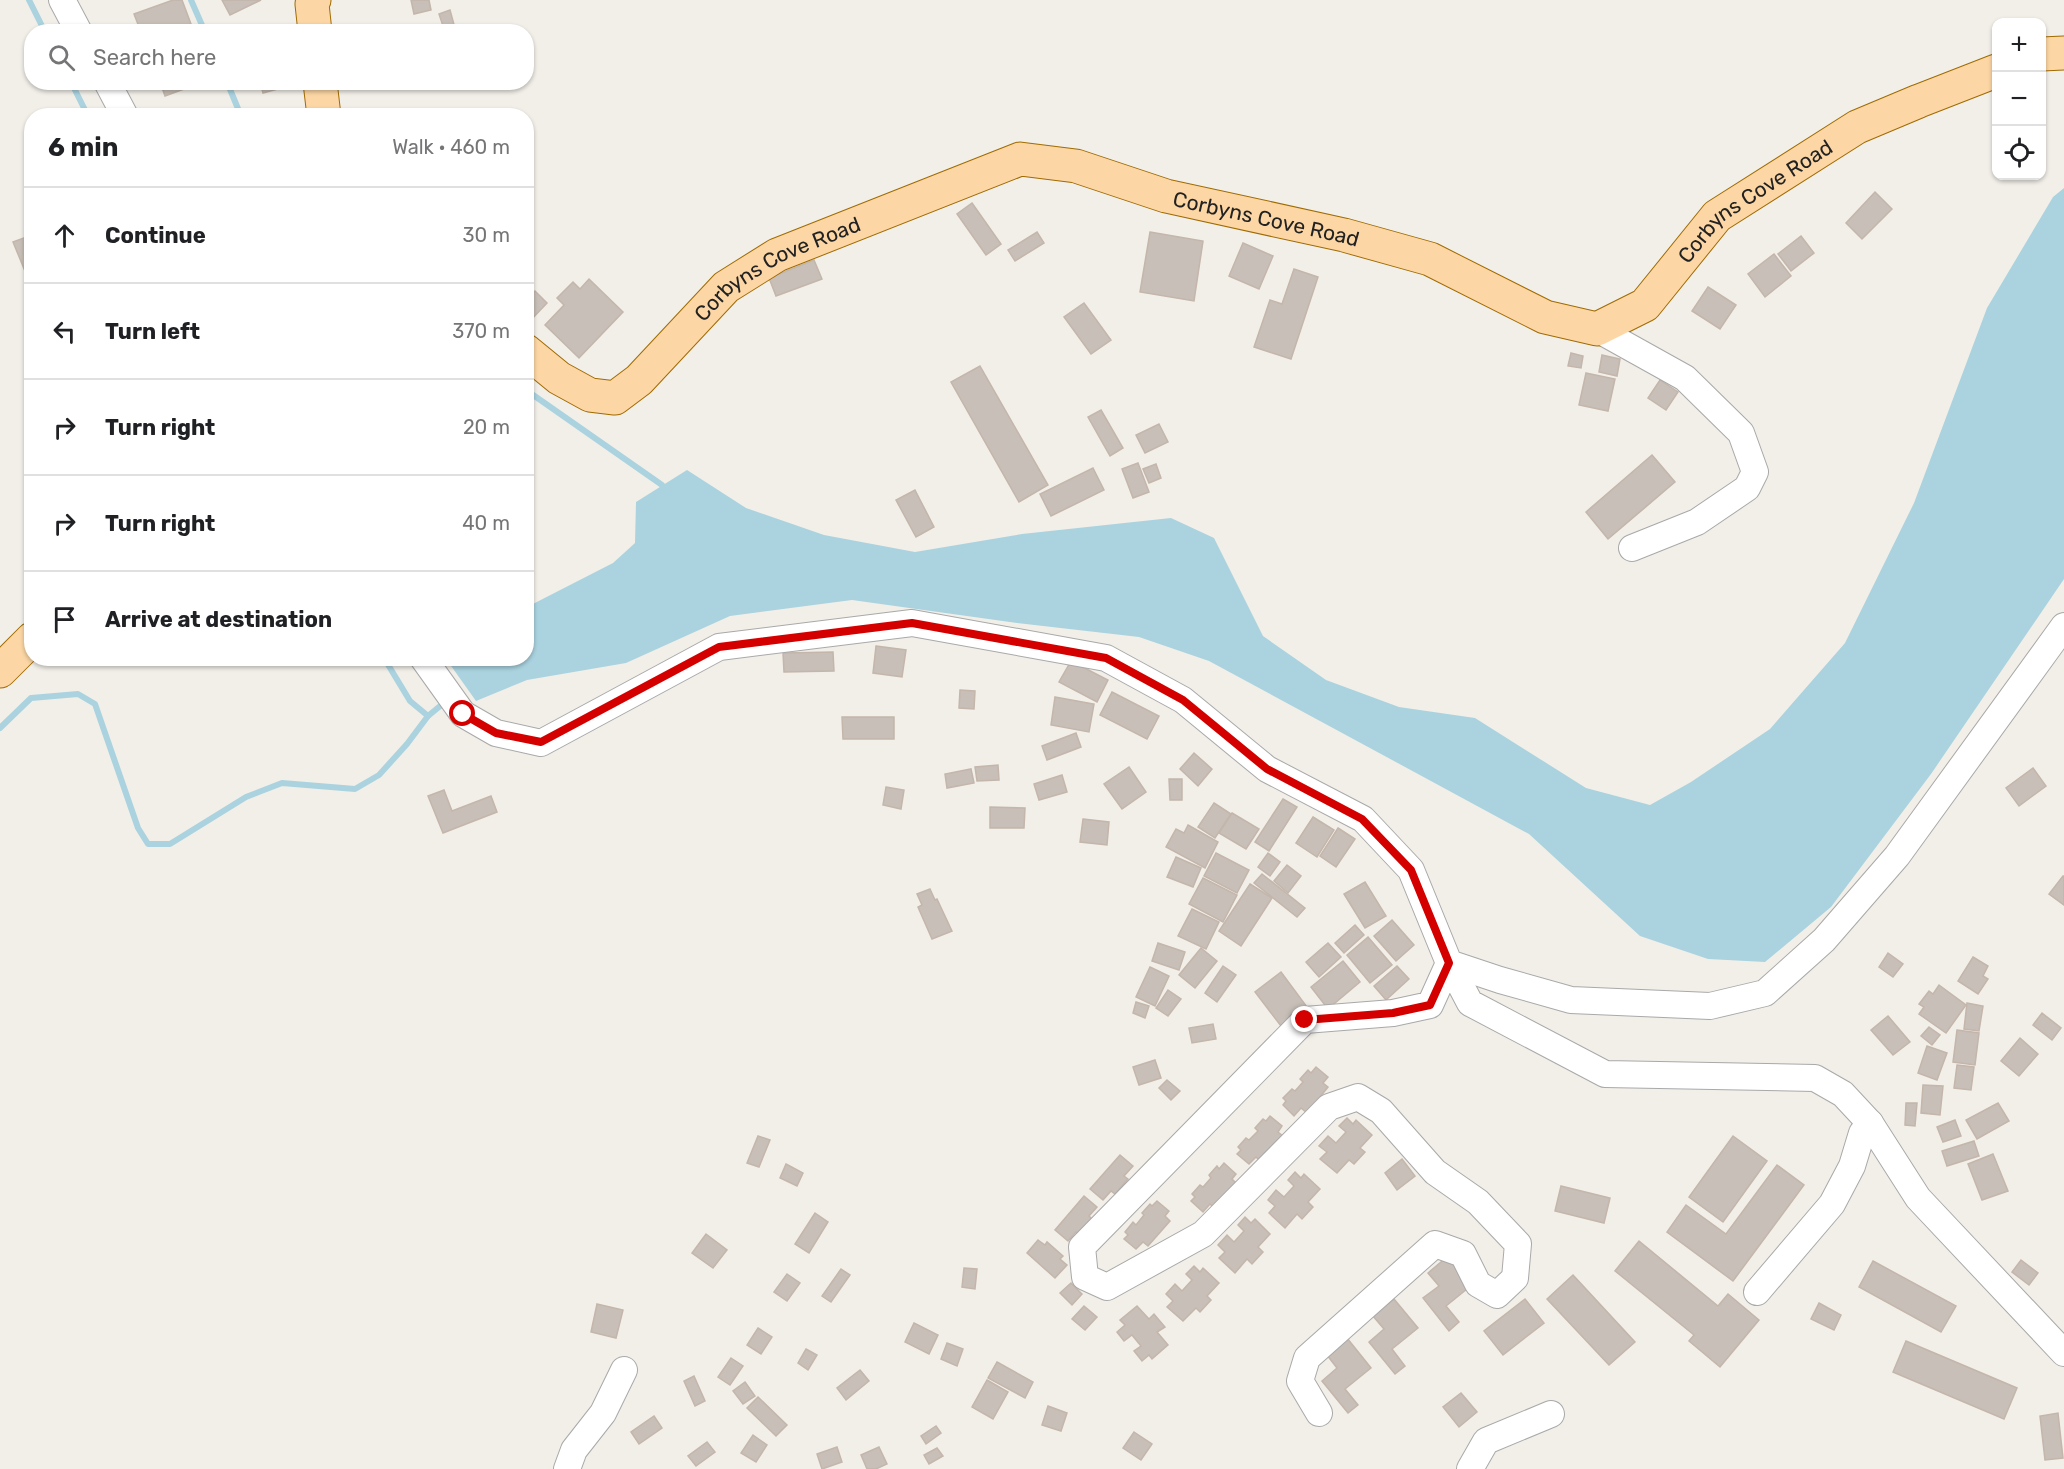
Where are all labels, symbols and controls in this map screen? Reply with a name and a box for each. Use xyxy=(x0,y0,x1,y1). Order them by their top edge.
map controls xyxy=(1992,18,2046,180)
button: + xyxy=(1992,18,2046,72)
search box xyxy=(24,24,534,90)
icon: search xyxy=(45,41,78,74)
text: Search here xyxy=(93,44,216,71)
button: − xyxy=(1992,72,2046,126)
button: locate xyxy=(1992,126,2046,180)
text: 6 min xyxy=(48,132,118,163)
street label: Corbyns Cove Road xyxy=(1672,134,1837,267)
text: Walk · 460 m xyxy=(392,135,510,159)
street label: Corbyns Cove Road xyxy=(1171,185,1362,251)
street label: Corbyns Cove Road xyxy=(689,211,864,326)
icon: ahead xyxy=(48,219,81,252)
text: Continue xyxy=(105,222,206,249)
text: 30 m xyxy=(463,223,510,247)
icon: left xyxy=(48,315,81,348)
text: Turn left xyxy=(105,318,200,345)
text: 370 m xyxy=(452,319,510,343)
icon: right xyxy=(48,411,81,444)
text: Turn right xyxy=(105,414,215,441)
text: 20 m xyxy=(463,415,510,439)
icon: right xyxy=(48,507,81,540)
text: Turn right xyxy=(105,510,215,537)
text: 40 m xyxy=(462,511,510,535)
icon: arrive xyxy=(48,603,81,636)
text: Arrive at destination xyxy=(105,606,332,633)
route start xyxy=(449,700,475,726)
route end xyxy=(1291,1006,1317,1032)

